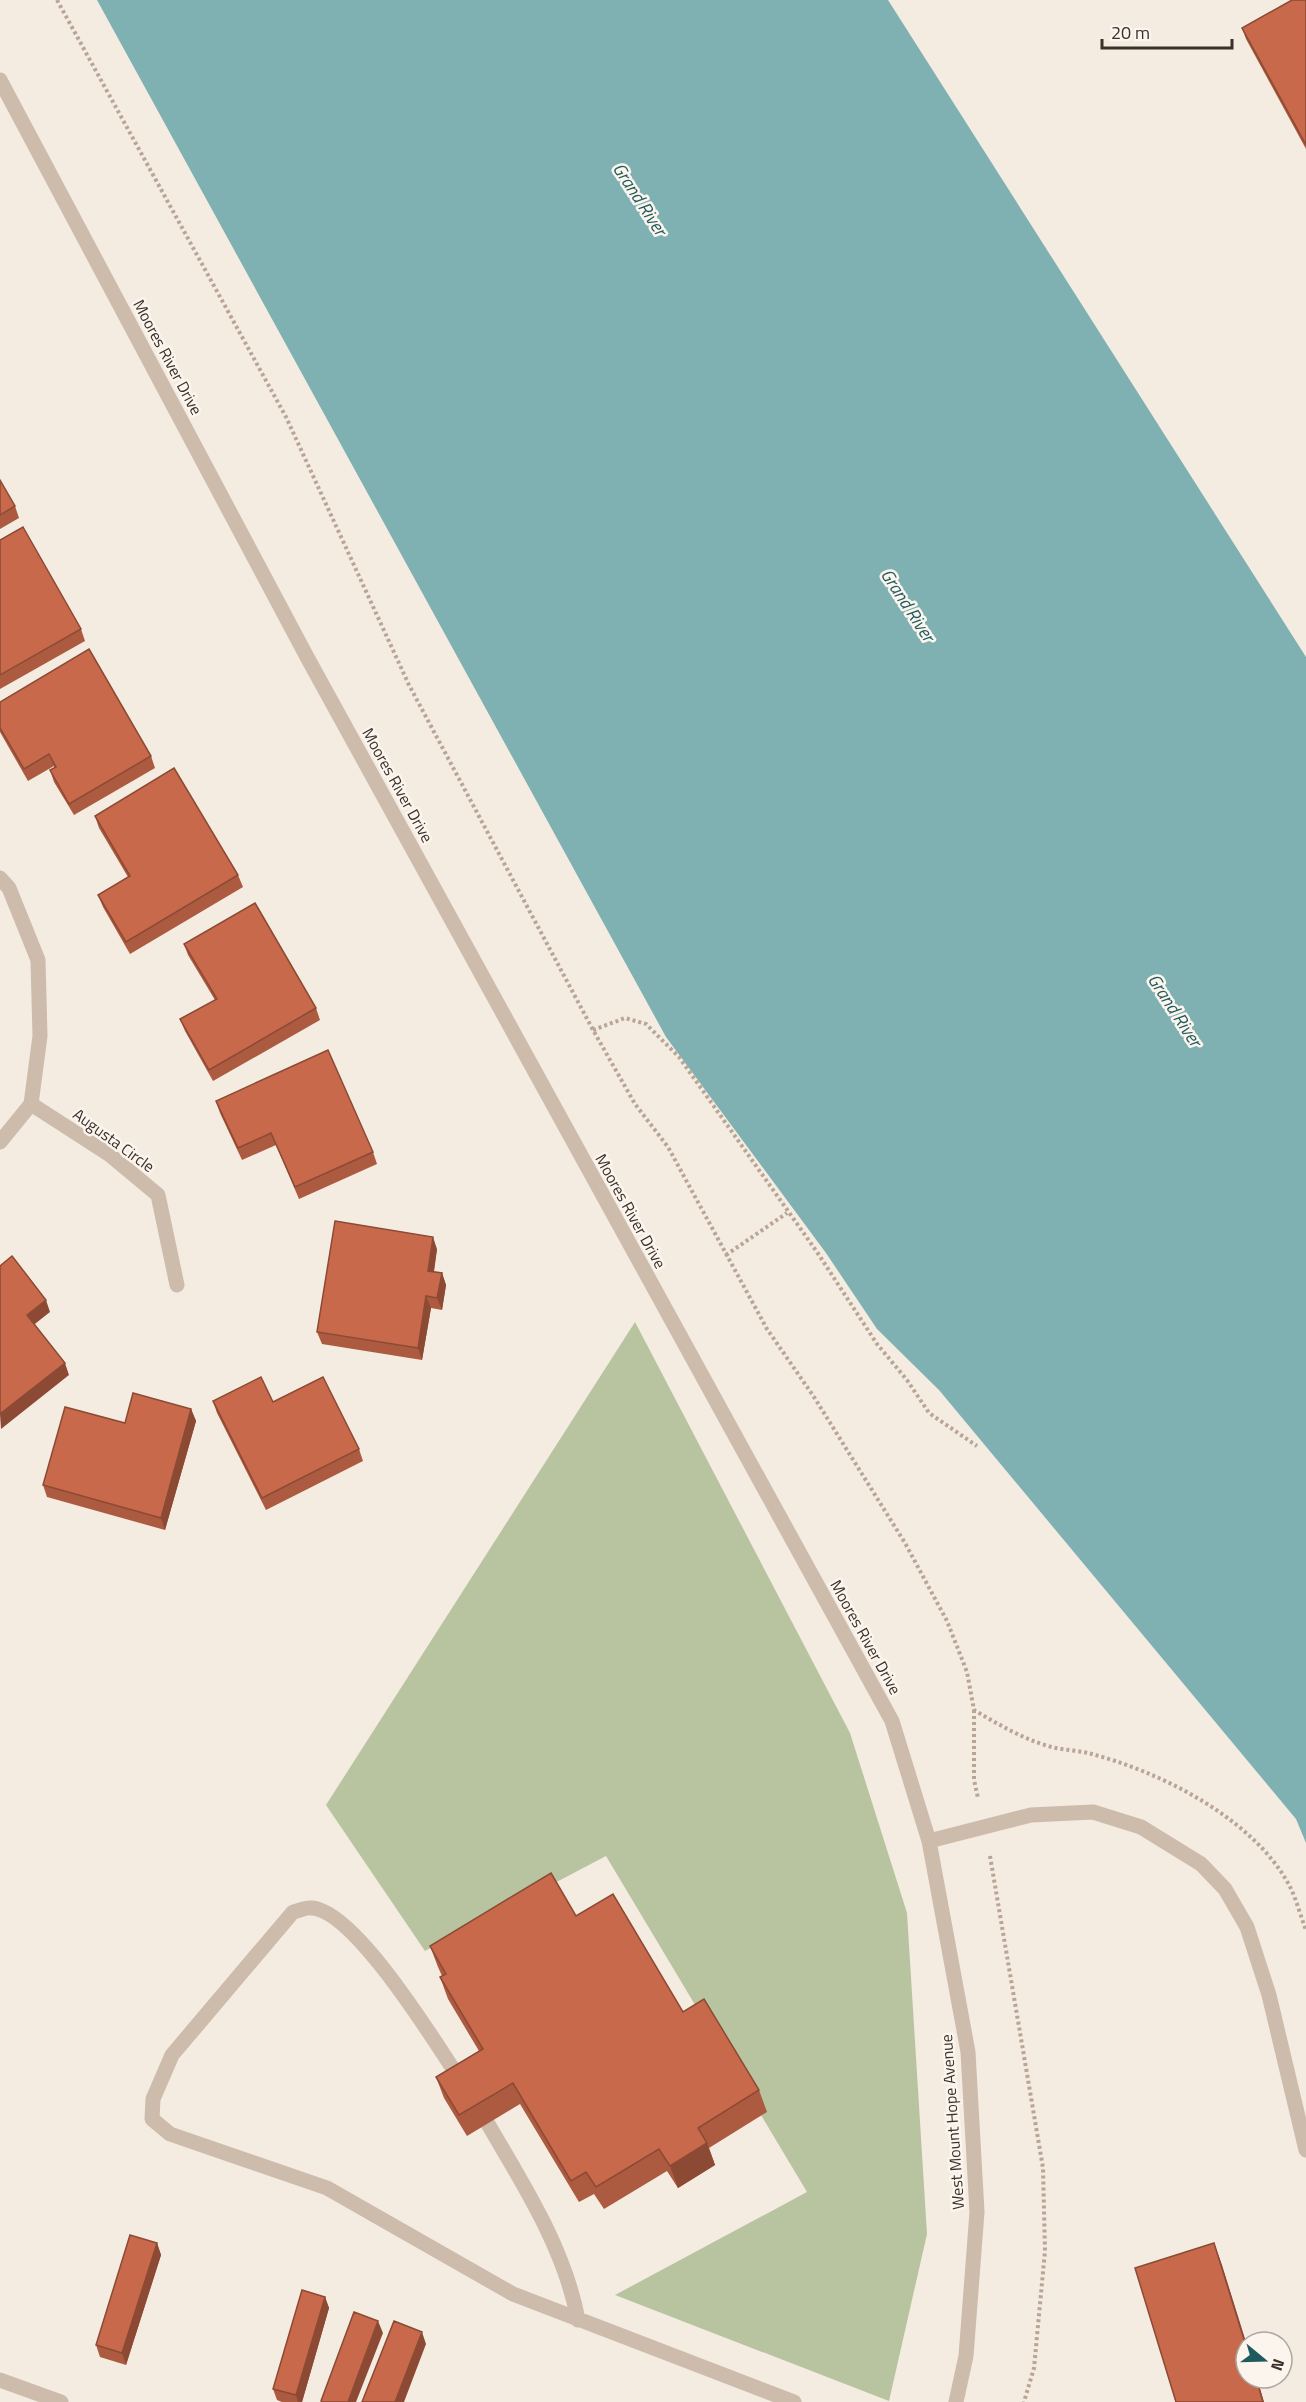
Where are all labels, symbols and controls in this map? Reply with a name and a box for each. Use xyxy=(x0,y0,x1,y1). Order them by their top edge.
scale bar xyxy=(1102,12,1232,50)
text: 20 m xyxy=(1111,19,1150,46)
water label: Grand River xyxy=(606,157,675,243)
street label: Moores River Drive xyxy=(127,295,209,419)
water label: Grand River xyxy=(874,563,943,649)
street label: Moores River Drive xyxy=(357,723,439,847)
water label: Grand River xyxy=(1141,968,1210,1054)
street label: Augusta Circle xyxy=(68,1102,160,1178)
street label: Moores River Drive xyxy=(590,1149,672,1273)
street label: Moores River Drive xyxy=(825,1575,907,1699)
street label: West Mount Hope Avenue xyxy=(934,2034,970,2210)
north arrow xyxy=(1234,2330,1294,2390)
text: N xyxy=(1265,2356,1291,2374)

